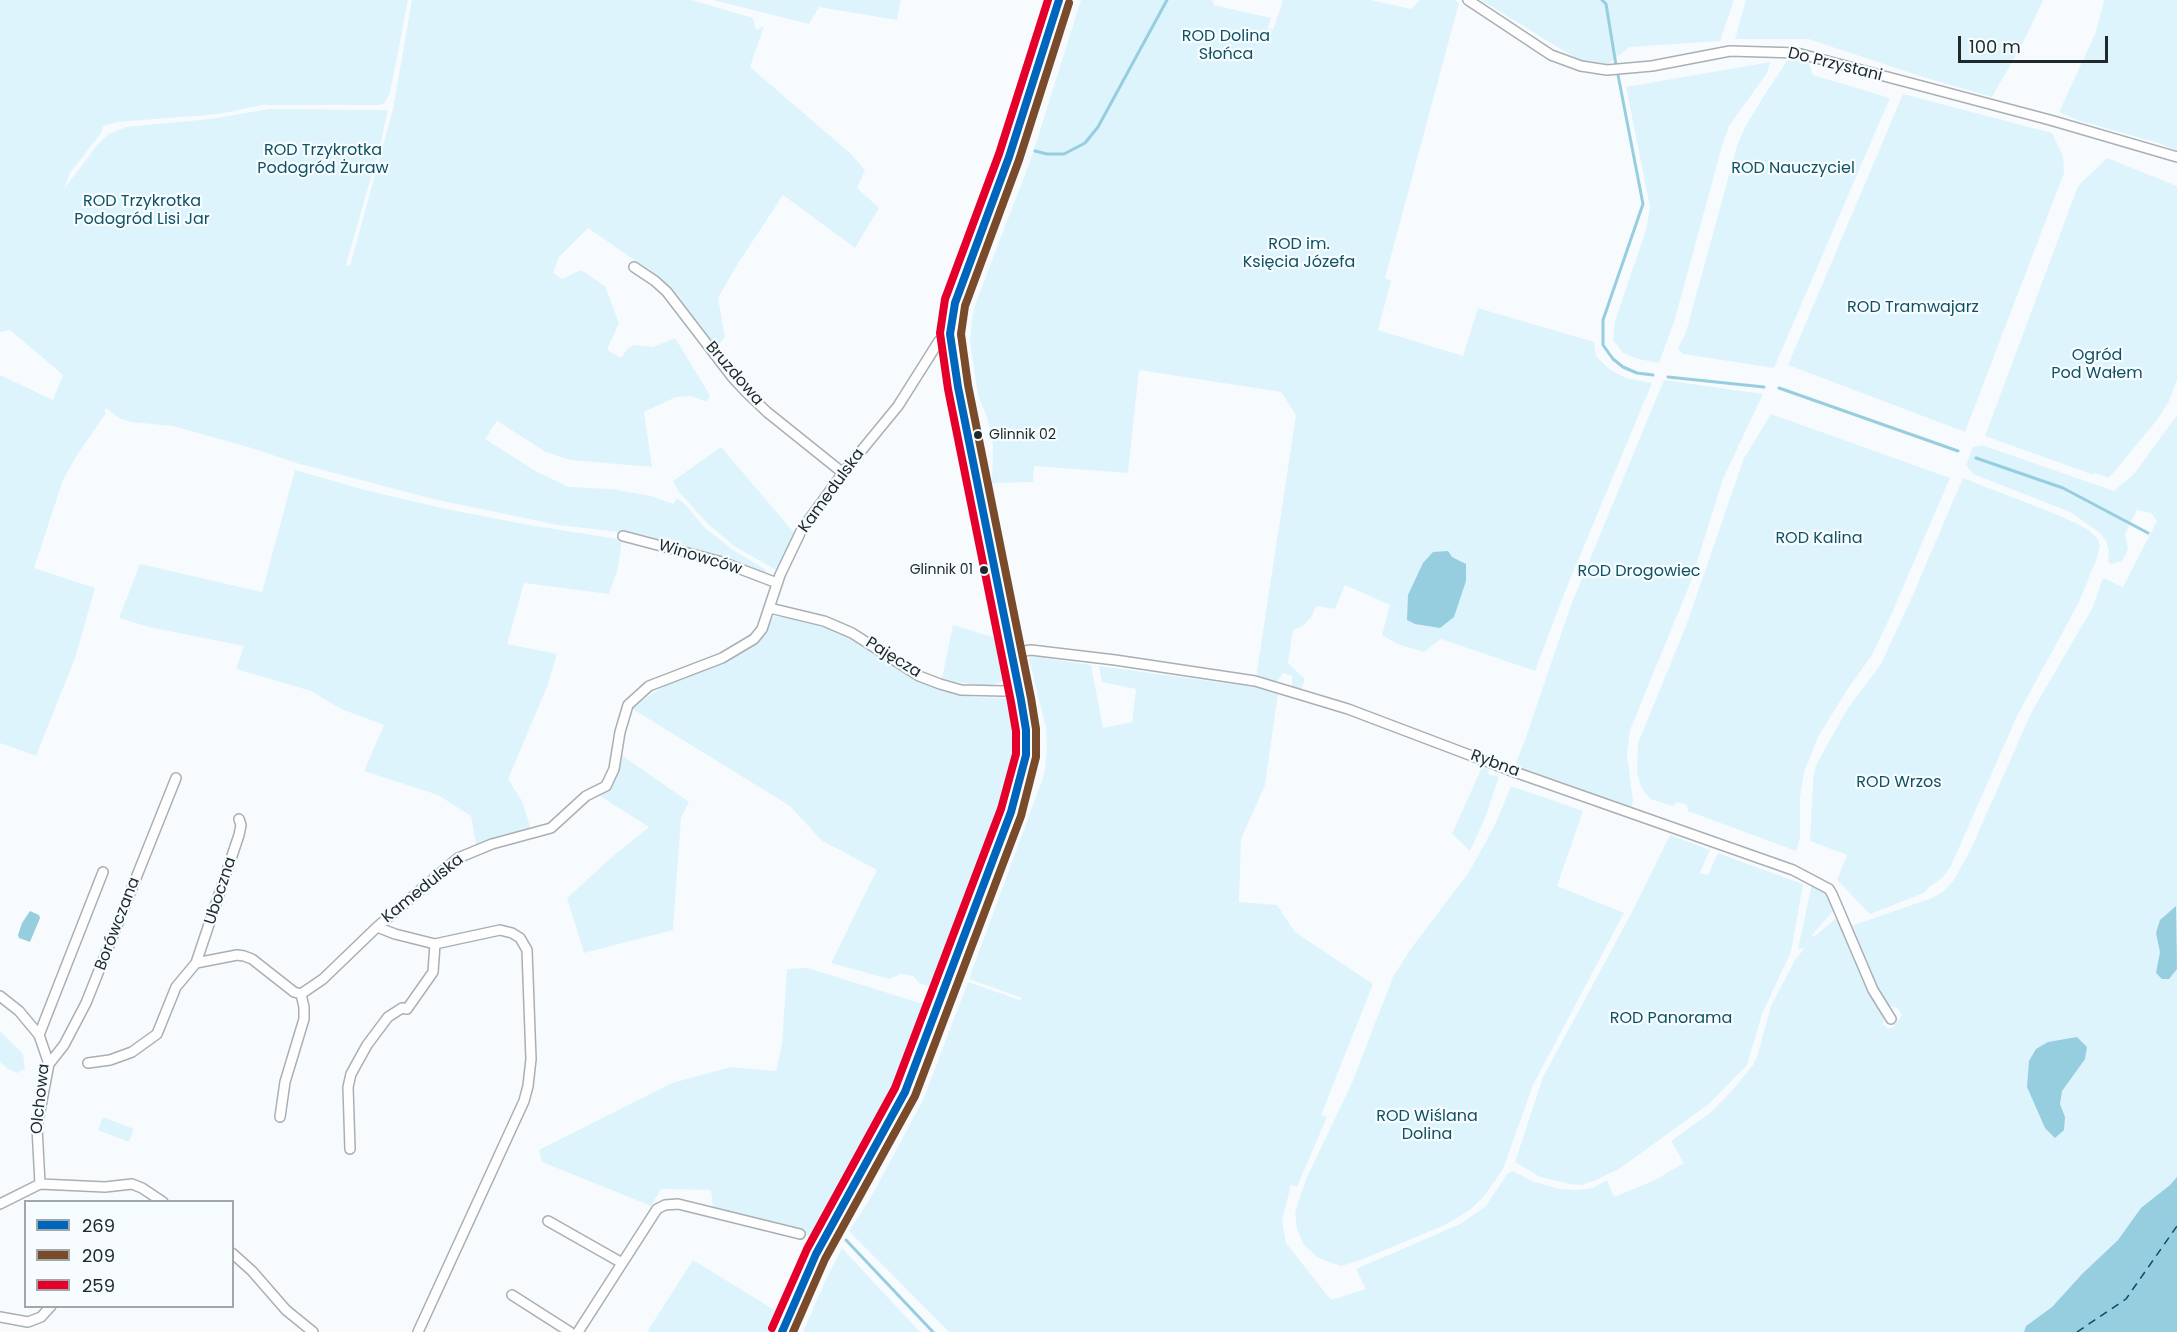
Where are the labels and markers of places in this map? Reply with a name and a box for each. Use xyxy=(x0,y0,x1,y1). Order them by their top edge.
place label: Glinnik 02 xyxy=(989,427,1056,443)
marker: Glinnik 02 xyxy=(972,429,984,441)
place label: Glinnik 01 xyxy=(910,562,973,578)
marker: Glinnik 01 xyxy=(978,564,990,576)

